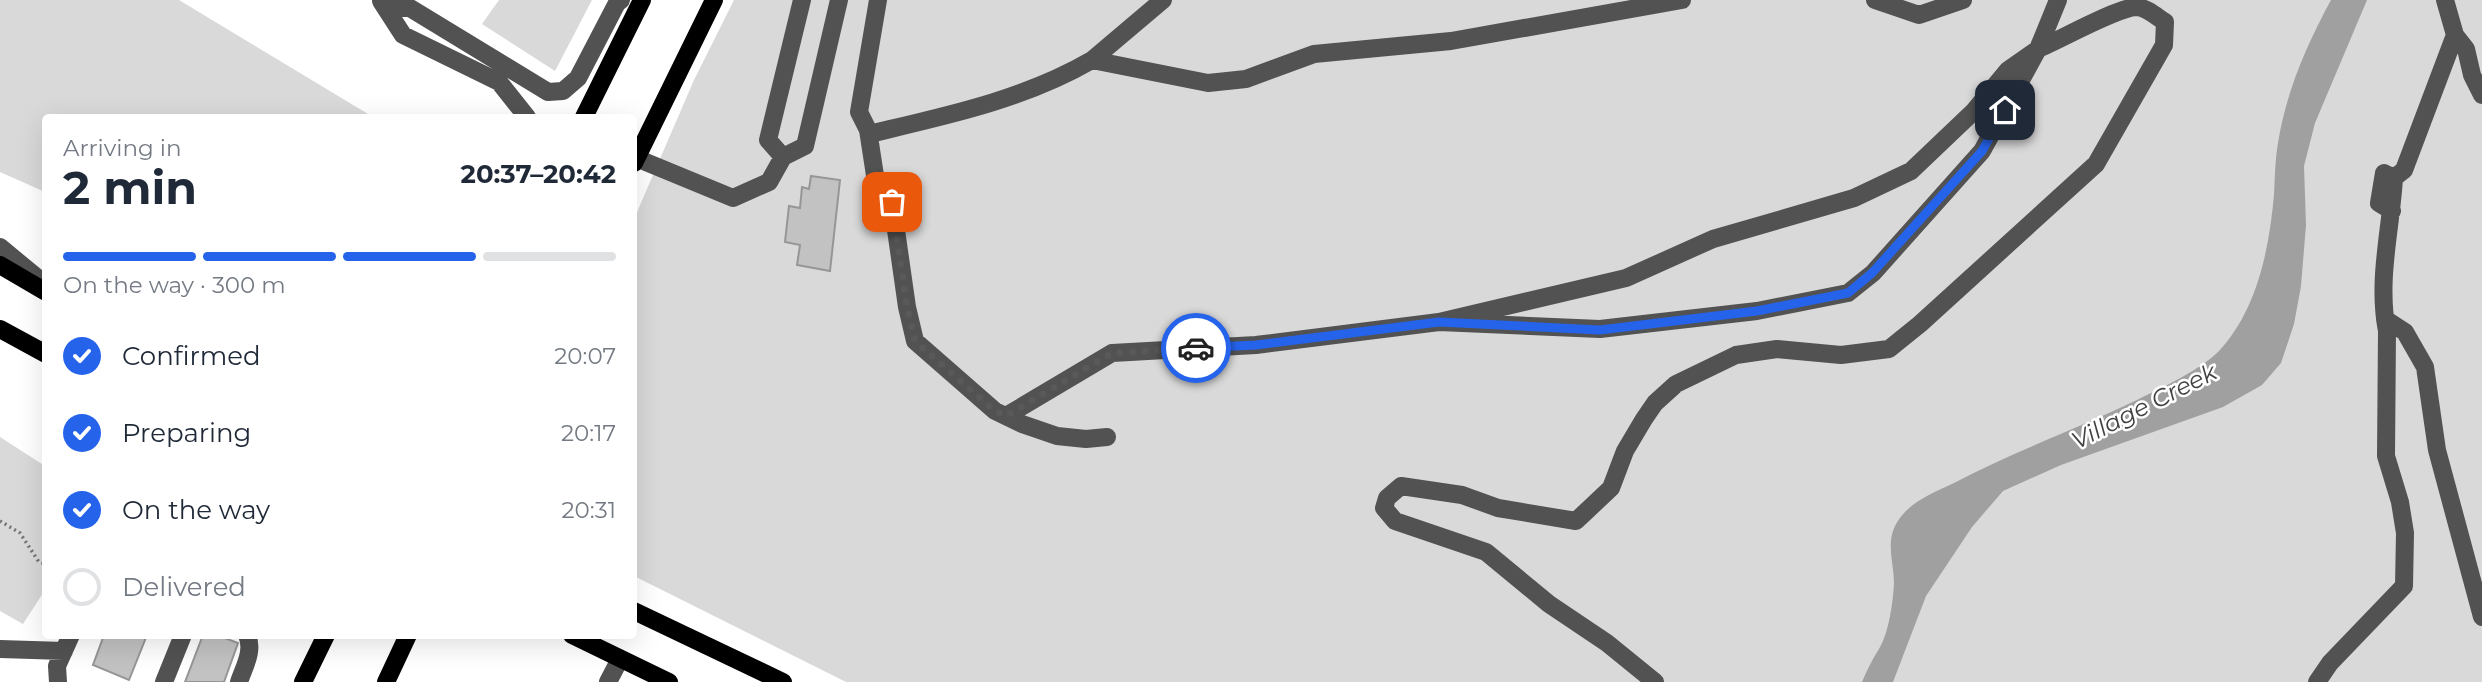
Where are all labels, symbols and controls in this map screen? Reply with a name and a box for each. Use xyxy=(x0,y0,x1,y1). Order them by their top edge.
pin xyxy=(1975,80,2035,140)
icon: home xyxy=(1986,91,2024,129)
text: Arriving in xyxy=(63,134,182,162)
text: 20:37–20:42 xyxy=(461,158,616,190)
text: 2 min xyxy=(63,159,197,216)
pin xyxy=(862,172,922,232)
icon: bag xyxy=(873,183,911,221)
text: On the way · 300 m xyxy=(63,271,286,299)
courier xyxy=(1161,313,1231,383)
icon: car xyxy=(1177,329,1215,367)
icon: check xyxy=(63,337,101,375)
text: Confirmed xyxy=(122,340,261,372)
text: 20:07 xyxy=(554,342,616,370)
water label: Village Creek xyxy=(2067,356,2223,455)
icon: check xyxy=(63,414,101,452)
text: Preparing xyxy=(122,417,251,449)
text: 20:17 xyxy=(561,419,616,447)
icon: check xyxy=(63,491,101,529)
text: On the way xyxy=(122,494,270,526)
text: 20:31 xyxy=(562,496,616,524)
text: Delivered xyxy=(122,571,246,603)

